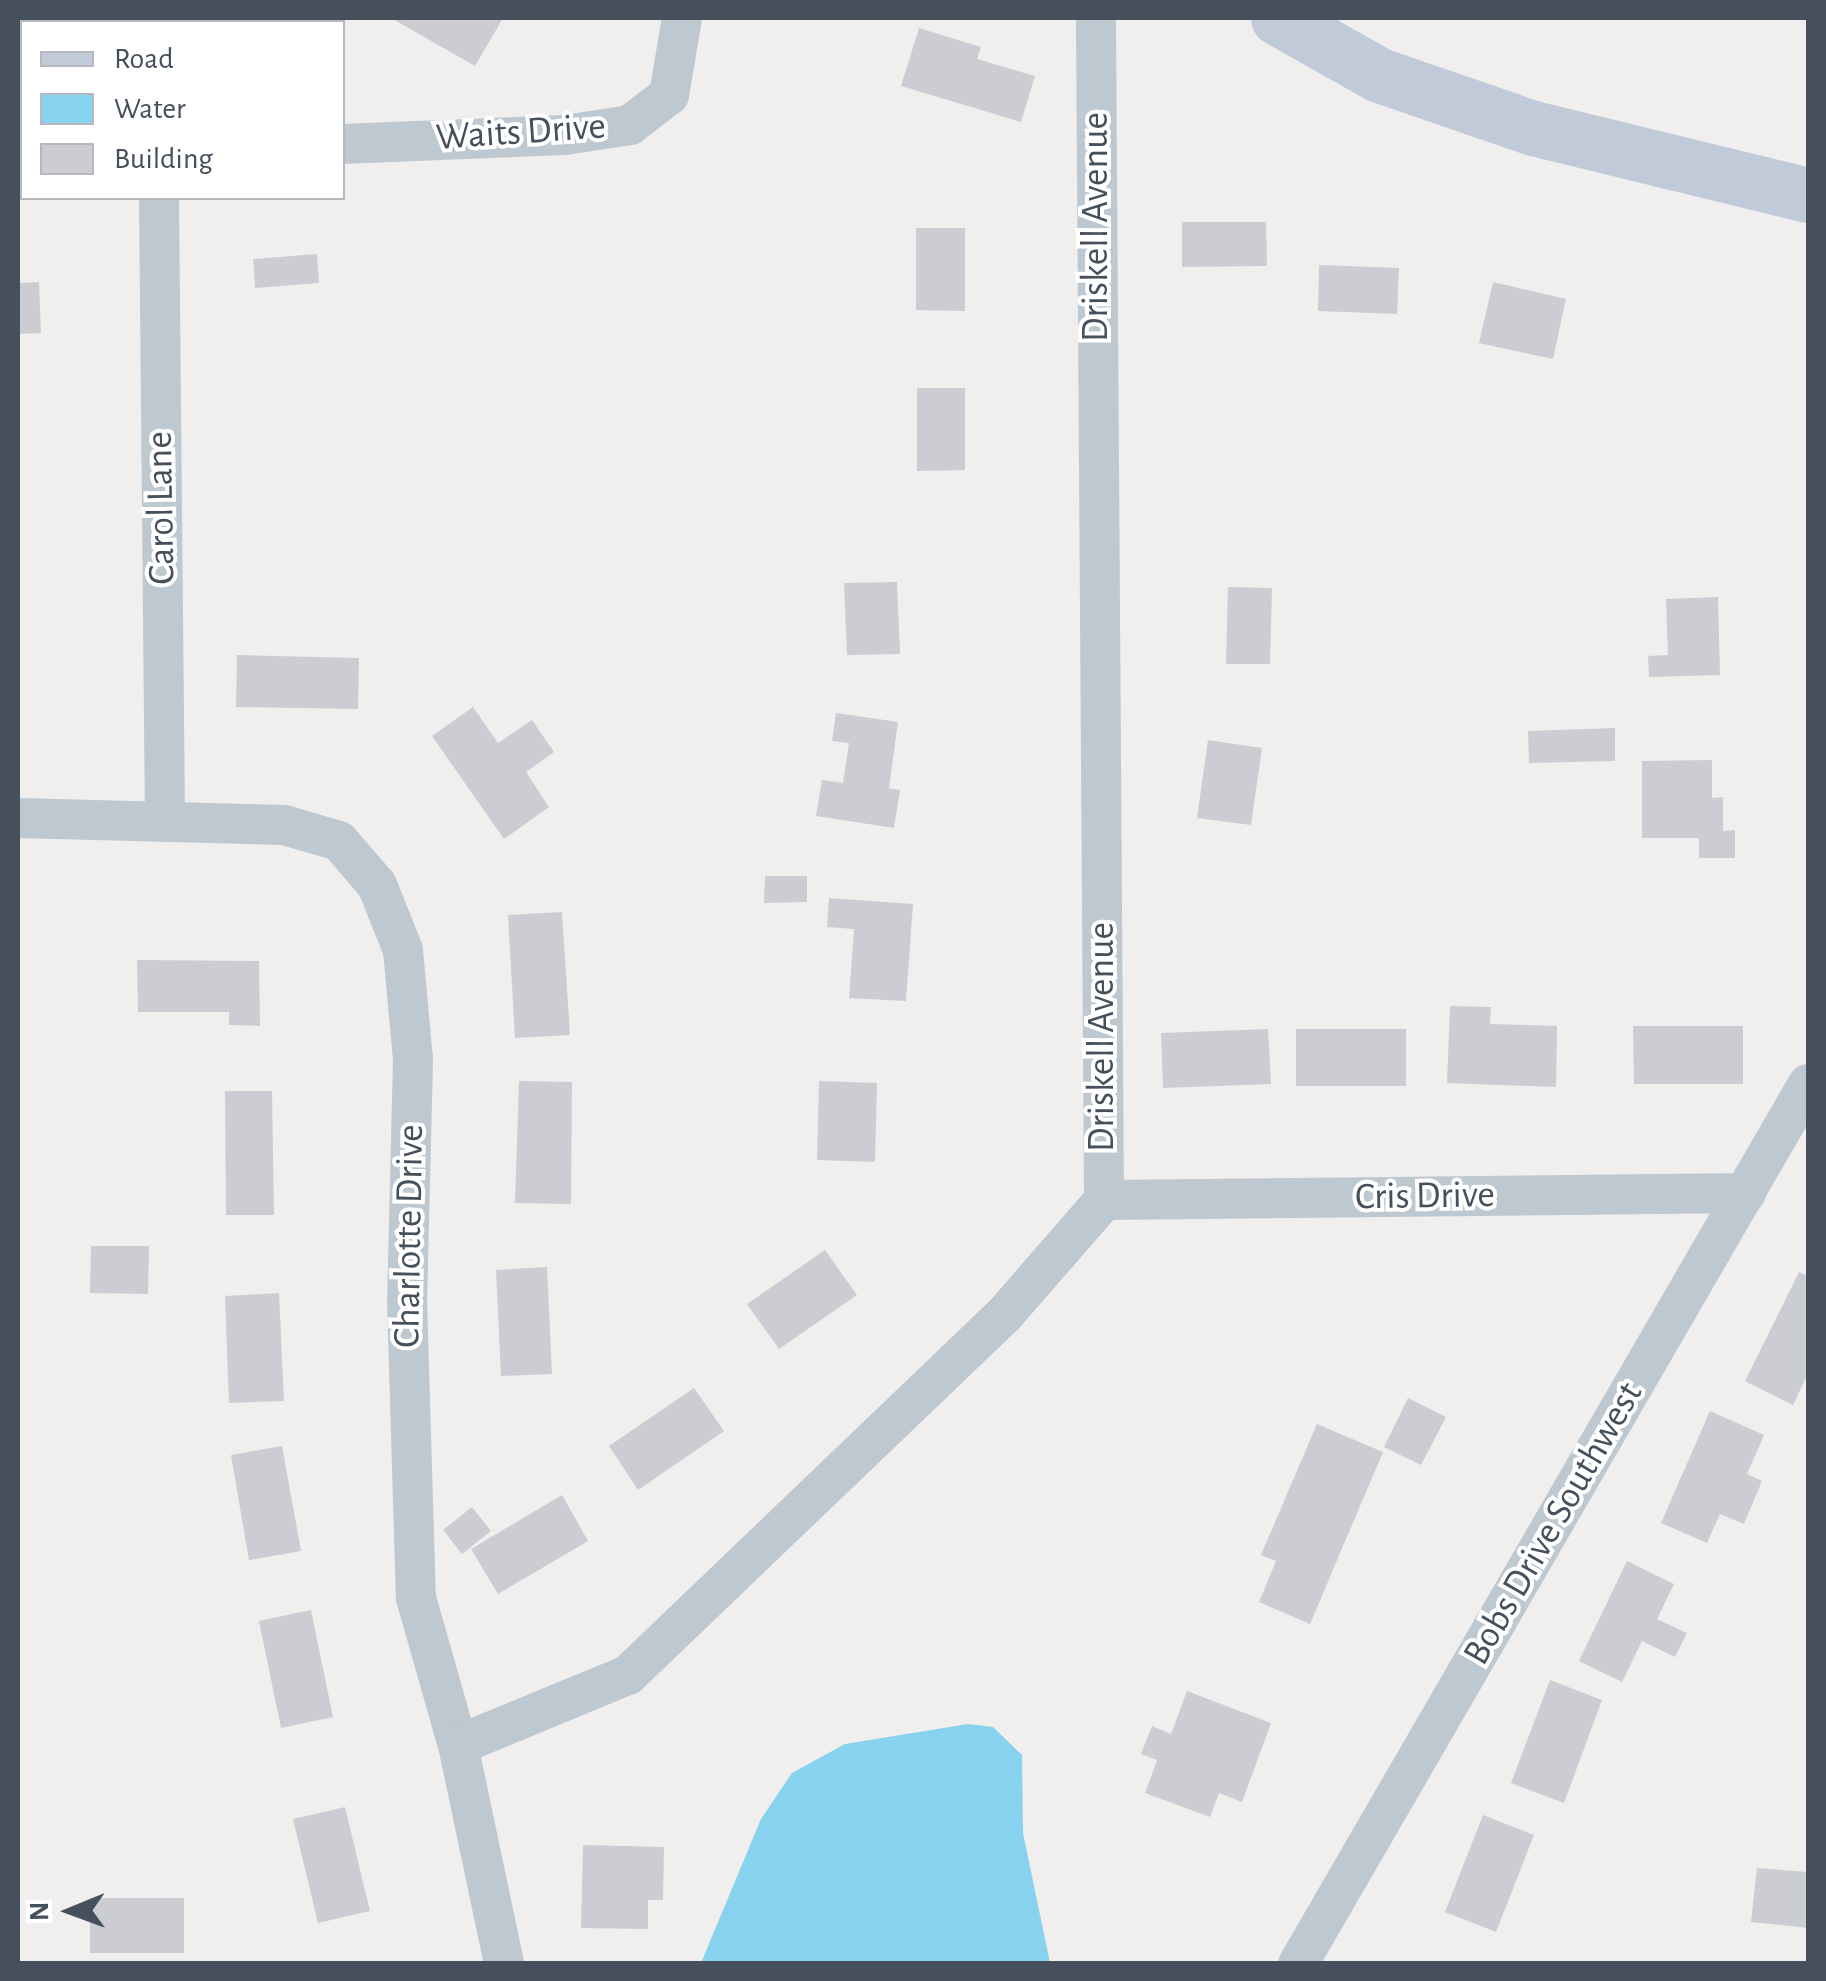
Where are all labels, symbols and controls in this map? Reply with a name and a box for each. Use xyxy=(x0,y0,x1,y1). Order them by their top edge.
legend xyxy=(20,20,345,200)
text: Road xyxy=(114,44,174,74)
text: Water xyxy=(114,94,186,124)
street label: Waits Drive xyxy=(435,104,607,162)
street label: Driskell Avenue xyxy=(1074,112,1120,342)
text: Building xyxy=(114,144,213,174)
street label: Carol Lane xyxy=(138,431,186,585)
street label: Driskell Avenue xyxy=(1080,922,1126,1152)
street label: Charlotte Drive xyxy=(385,1124,435,1348)
street label: Cris Drive xyxy=(1355,1173,1495,1221)
street label: Bobs Drive Southwest xyxy=(1455,1374,1653,1674)
north arrow xyxy=(20,1861,120,1961)
text: N xyxy=(26,1902,54,1922)

